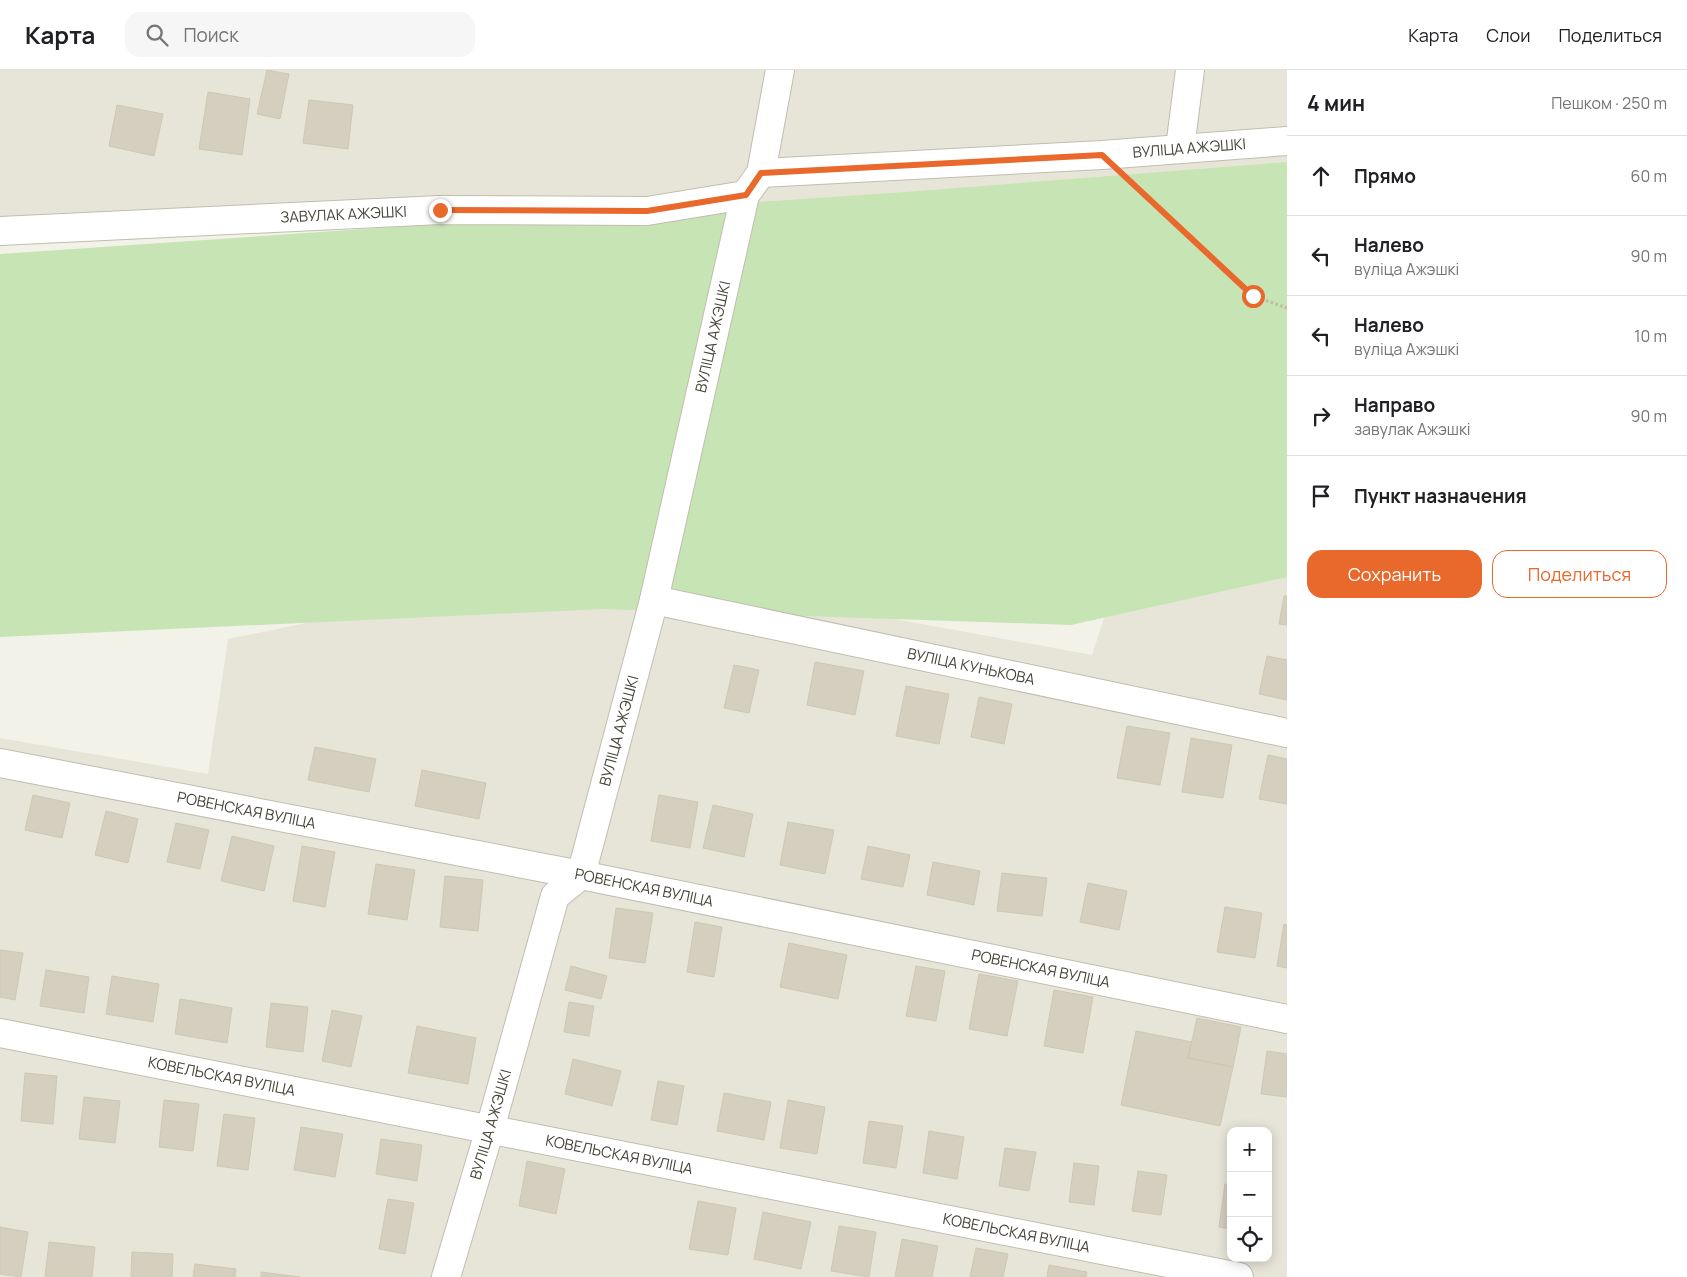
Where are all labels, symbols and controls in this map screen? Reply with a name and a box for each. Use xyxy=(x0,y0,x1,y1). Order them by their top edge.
search box xyxy=(125,12,475,57)
text: Карта xyxy=(25,18,95,51)
icon: search xyxy=(143,21,171,49)
text: Поиск xyxy=(183,22,239,48)
text: Карта xyxy=(1408,23,1458,47)
text: Слои xyxy=(1486,23,1530,47)
text: Поделиться xyxy=(1558,23,1662,47)
text: 4 мин xyxy=(1307,89,1365,117)
text: Пешком · 250 m xyxy=(1551,92,1667,114)
street label: ВУЛІЦА АЖЭШКІ xyxy=(1132,133,1247,163)
icon: ahead xyxy=(1307,162,1335,190)
text: Прямо xyxy=(1354,163,1416,189)
text: 60 m xyxy=(1631,165,1667,187)
route end xyxy=(429,199,452,222)
street label: ЗАВУЛАК АЖЭШКІ xyxy=(280,201,407,228)
text: Налево xyxy=(1354,232,1424,258)
icon: left xyxy=(1307,242,1335,270)
text: 90 m xyxy=(1631,245,1667,267)
text: вуліца Ажэшкі xyxy=(1354,258,1459,280)
street label: ВУЛІЦА АЖЭШКІ xyxy=(690,279,735,395)
route start xyxy=(1242,285,1265,308)
text: Налево xyxy=(1354,312,1424,338)
icon: left xyxy=(1307,322,1335,350)
text: 10 m xyxy=(1634,325,1667,347)
text: вуліца Ажэшкі xyxy=(1354,338,1459,360)
text: Направо xyxy=(1354,392,1435,418)
icon: right xyxy=(1307,402,1335,430)
text: 90 m xyxy=(1631,405,1667,427)
text: завулак Ажэшкі xyxy=(1354,418,1471,440)
icon: arrive xyxy=(1307,482,1335,510)
text: Пункт назначения xyxy=(1354,483,1527,509)
button: Сохранить xyxy=(1307,550,1482,598)
button: Поделиться xyxy=(1492,550,1667,598)
street label: ВУЛІЦА КУНЬКОВА xyxy=(905,642,1037,690)
street label: ВУЛІЦА АЖЭШКІ xyxy=(594,673,644,788)
street label: РОВЕНСКАЯ ВУЛІЦА xyxy=(175,786,318,834)
street label: РОВЕНСКАЯ ВУЛІЦА xyxy=(573,863,716,912)
street label: РОВЕНСКАЯ ВУЛІЦА xyxy=(970,944,1113,993)
street label: КОВЕЛЬСКАЯ ВУЛІЦА xyxy=(146,1051,298,1101)
street label: ВУЛІЦА АЖЭШКІ xyxy=(465,1067,516,1182)
map controls xyxy=(1227,1127,1272,1262)
button: + xyxy=(1227,1127,1272,1172)
street label: КОВЕЛЬСКАЯ ВУЛІЦА xyxy=(544,1130,695,1179)
button: − xyxy=(1227,1172,1272,1217)
street label: КОВЕЛЬСКАЯ ВУЛІЦА xyxy=(941,1208,1093,1258)
button: locate xyxy=(1227,1217,1272,1262)

